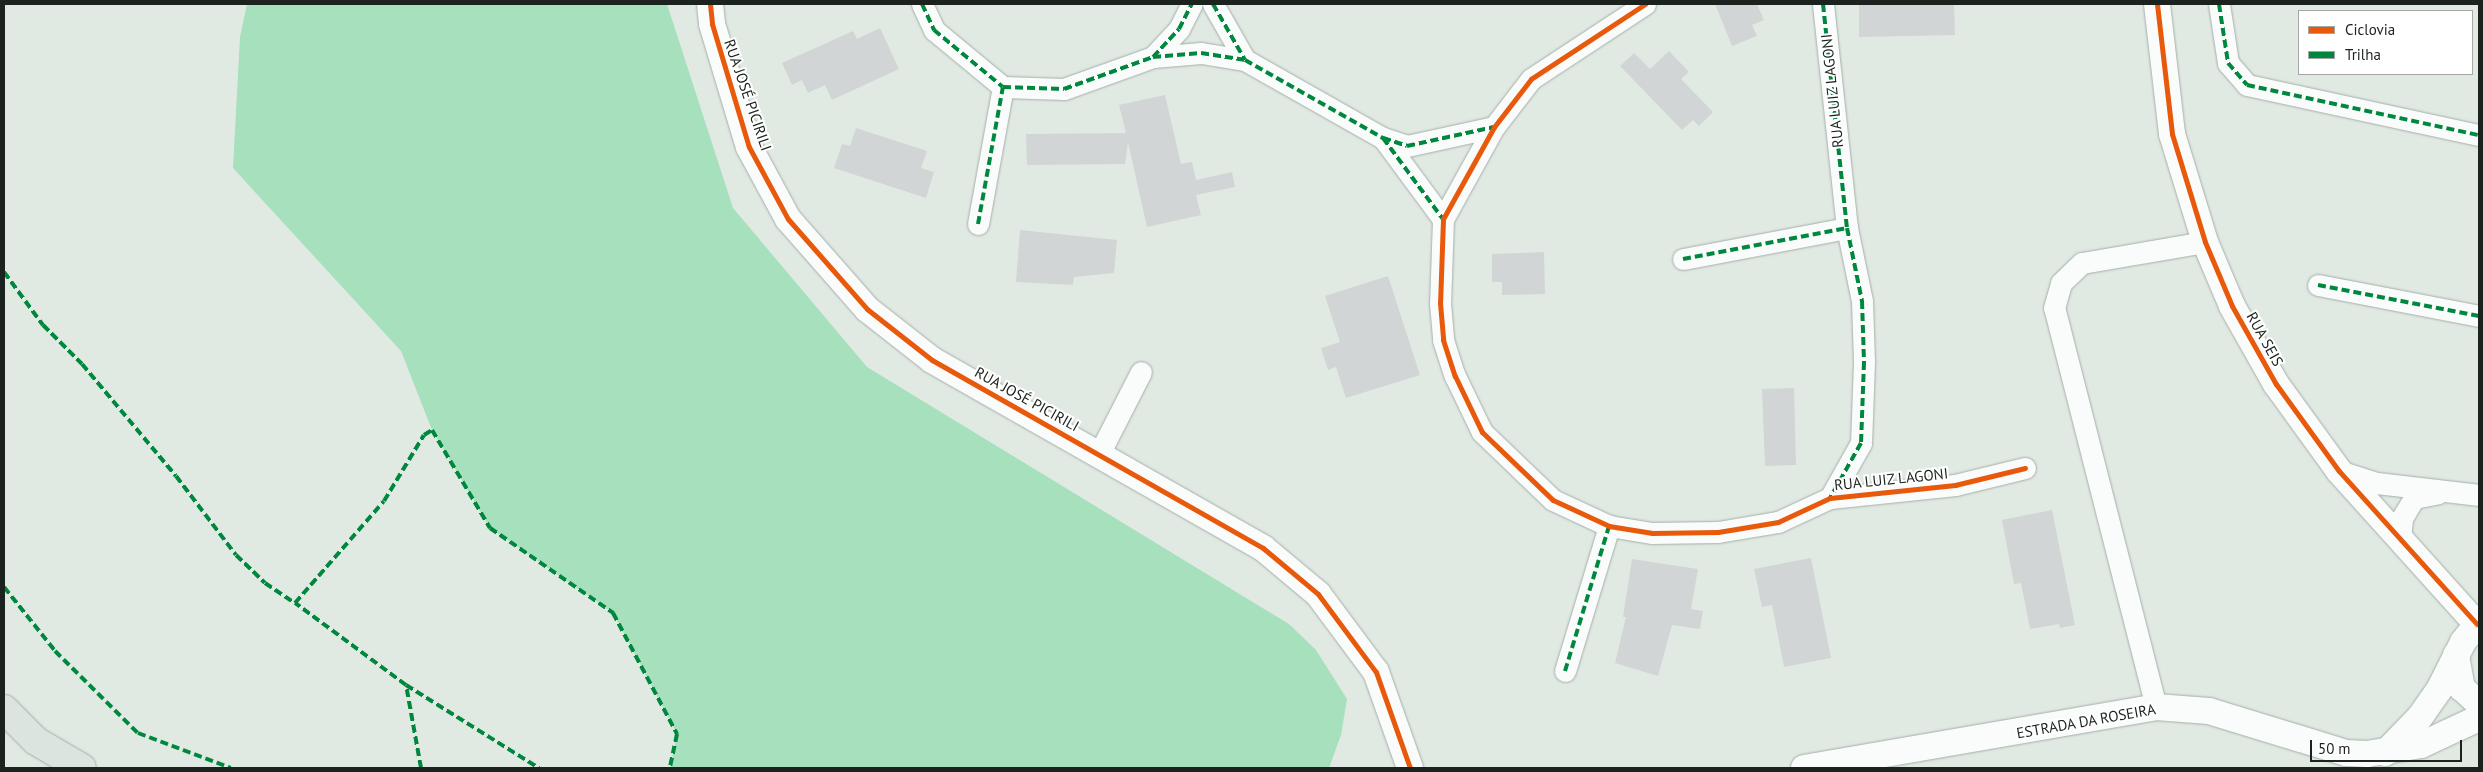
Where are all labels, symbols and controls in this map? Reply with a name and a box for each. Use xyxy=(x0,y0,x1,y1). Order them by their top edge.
legend xyxy=(2298,10,2473,75)
text: Ciclovia xyxy=(2345,20,2395,39)
street label: RUA LUIZ LAGONI xyxy=(1817,33,1847,149)
street label: RUA JOSÉ PICIRILI xyxy=(720,37,776,153)
text: Trilha xyxy=(2345,45,2381,64)
street label: RUA SEIS xyxy=(2243,308,2287,370)
street label: RUA JOSÉ PICIRILI xyxy=(971,363,1083,435)
street label: RUA LUIZ LAGONI xyxy=(1833,464,1949,494)
street label: ESTRADA DA ROSEIRA xyxy=(2014,700,2158,742)
scale bar xyxy=(2313,730,2466,762)
text: 50 m xyxy=(2318,739,2351,758)

